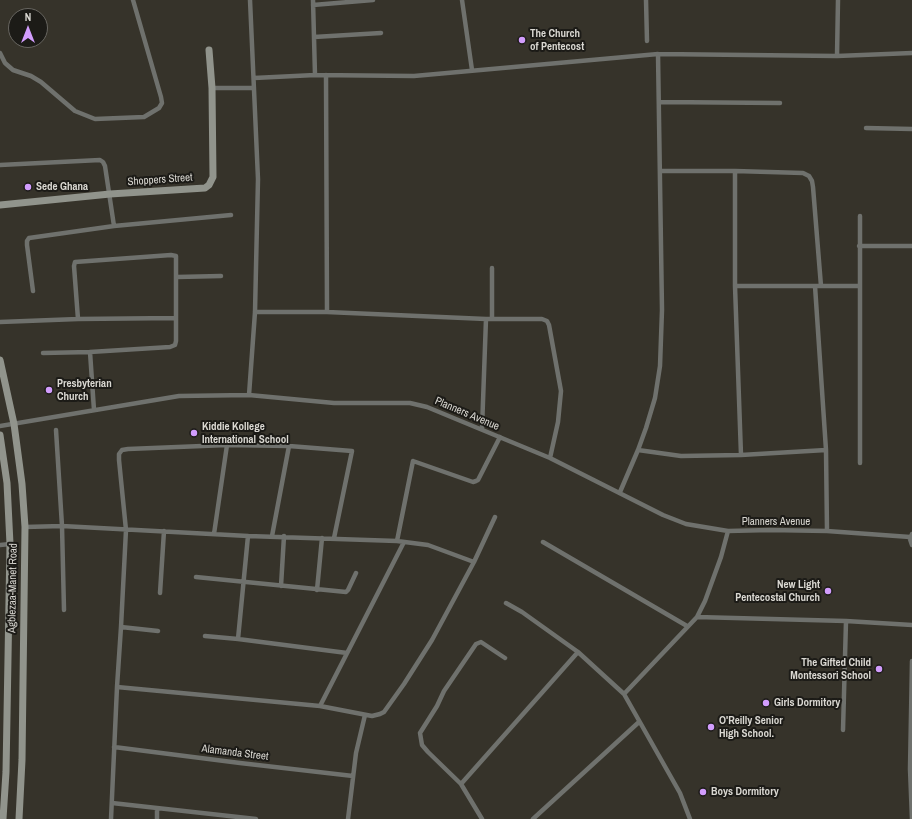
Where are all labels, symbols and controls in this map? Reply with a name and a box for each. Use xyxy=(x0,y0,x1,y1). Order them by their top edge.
north arrow xyxy=(8,8,48,48)
text: N xyxy=(25,10,31,24)
place label: The Church of Pentecost xyxy=(530,27,584,53)
marker: The Church of Pentecost xyxy=(517,35,527,45)
street label: Shoppers Street xyxy=(127,171,193,189)
place label: Sede Ghana xyxy=(36,180,88,194)
marker: Sede Ghana xyxy=(23,182,33,192)
place label: Presbyterian Church xyxy=(57,377,112,403)
marker: Presbyterian Church xyxy=(44,385,54,395)
street label: Planners Avenue xyxy=(433,395,501,433)
place label: Kiddie Kollege International School xyxy=(202,420,289,446)
marker: Kiddie Kollege International School xyxy=(189,428,199,438)
street label: Planners Avenue xyxy=(742,515,810,529)
street label: Agblezaa-Manet Road xyxy=(6,543,20,633)
place label: New Light Pentecostal Church xyxy=(735,578,820,604)
marker: New Light Pentecostal Church xyxy=(823,586,833,596)
place label: The Gifted Child Montessori School xyxy=(790,656,871,682)
marker: The Gifted Child Montessori School xyxy=(874,664,884,674)
place label: Girls Dormitory xyxy=(774,696,840,710)
marker: Girls Dormitory xyxy=(761,698,771,708)
place label: O'Reilly Senior High School. xyxy=(719,714,783,740)
marker: O'Reilly Senior High School. xyxy=(706,722,716,732)
street label: Alamanda Street xyxy=(201,742,269,764)
place label: Boys Dormitory xyxy=(711,785,779,799)
marker: Boys Dormitory xyxy=(698,787,708,797)

